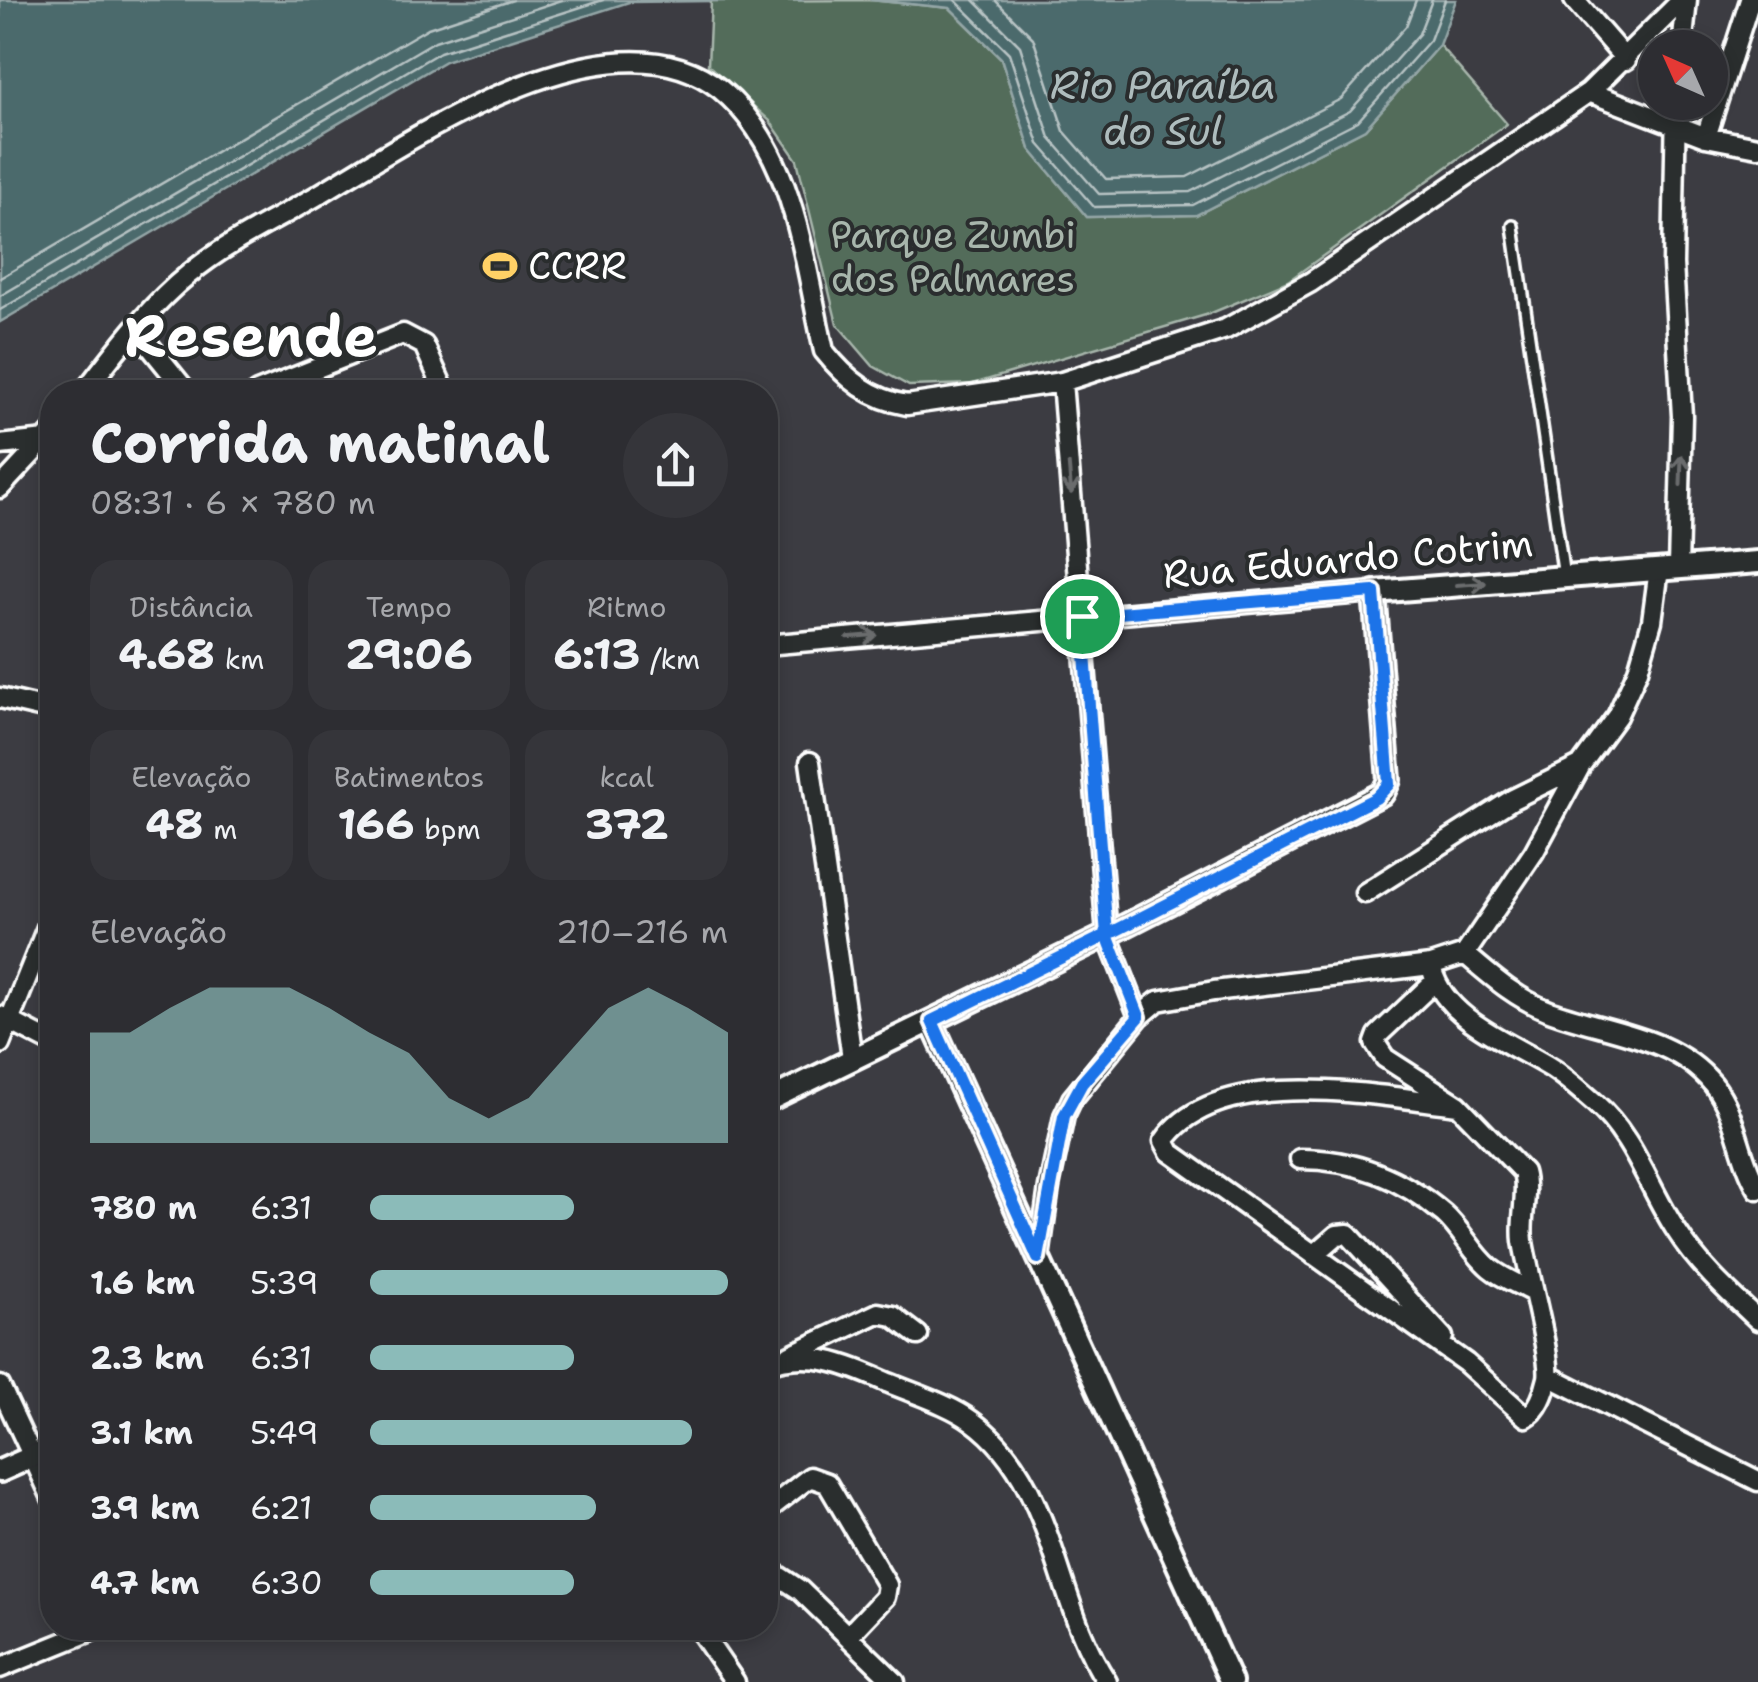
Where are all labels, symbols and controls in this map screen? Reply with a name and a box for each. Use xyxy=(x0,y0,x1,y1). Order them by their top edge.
north arrow xyxy=(1638,30,1728,120)
map controls xyxy=(1638,30,1728,120)
water label: Rio Paraíba do Sul xyxy=(1050,58,1276,158)
park label: Parque Zumbi dos Palmares xyxy=(830,209,1076,304)
place label: CCRR xyxy=(528,240,627,291)
sports icon: CCRR xyxy=(481,247,519,285)
district label: Resende xyxy=(124,297,378,375)
text: Corrida matinal xyxy=(90,406,550,480)
button: share xyxy=(623,413,728,518)
one-way arrow xyxy=(1671,455,1690,487)
one-way arrow xyxy=(1061,462,1080,494)
text: 08:31 · 6 × 780 m xyxy=(90,481,375,524)
street label: Rua Eduardo Cotrim xyxy=(1161,517,1535,600)
pin xyxy=(1040,574,1125,659)
one-way arrow xyxy=(1454,574,1487,593)
text: Distância xyxy=(130,588,253,626)
text: Tempo xyxy=(366,588,452,626)
text: Ritmo xyxy=(587,588,666,626)
icon: arrive xyxy=(1055,589,1110,644)
text: 4.68 xyxy=(118,626,215,682)
text: 29:06 xyxy=(345,626,473,682)
text: 6:13 xyxy=(553,626,641,682)
one-way arrow xyxy=(846,626,878,645)
text: km xyxy=(215,640,264,678)
text: /km xyxy=(641,640,700,678)
text: Elevação xyxy=(131,758,251,796)
text: Batimentos xyxy=(334,758,484,796)
text: kcal xyxy=(599,758,654,796)
text: 48 xyxy=(145,796,204,852)
text: 166 xyxy=(337,796,415,852)
text: 372 xyxy=(585,796,669,852)
text: m xyxy=(204,810,237,848)
text: bpm xyxy=(415,810,481,848)
text: Elevação xyxy=(90,910,227,953)
text: 210–216 m xyxy=(556,910,728,953)
text: 780 m xyxy=(90,1186,197,1229)
text: 6:31 xyxy=(250,1186,312,1229)
text: 1.6 km xyxy=(90,1261,195,1304)
text: 5:39 xyxy=(250,1261,319,1304)
text: 2.3 km xyxy=(90,1336,204,1379)
text: 6:31 xyxy=(250,1336,312,1379)
text: 3.1 km xyxy=(90,1411,193,1454)
text: 5:49 xyxy=(250,1411,319,1454)
text: 3.9 km xyxy=(90,1486,200,1529)
text: 6:21 xyxy=(250,1486,313,1529)
text: 4.7 km xyxy=(90,1561,199,1604)
text: 6:30 xyxy=(250,1561,323,1604)

